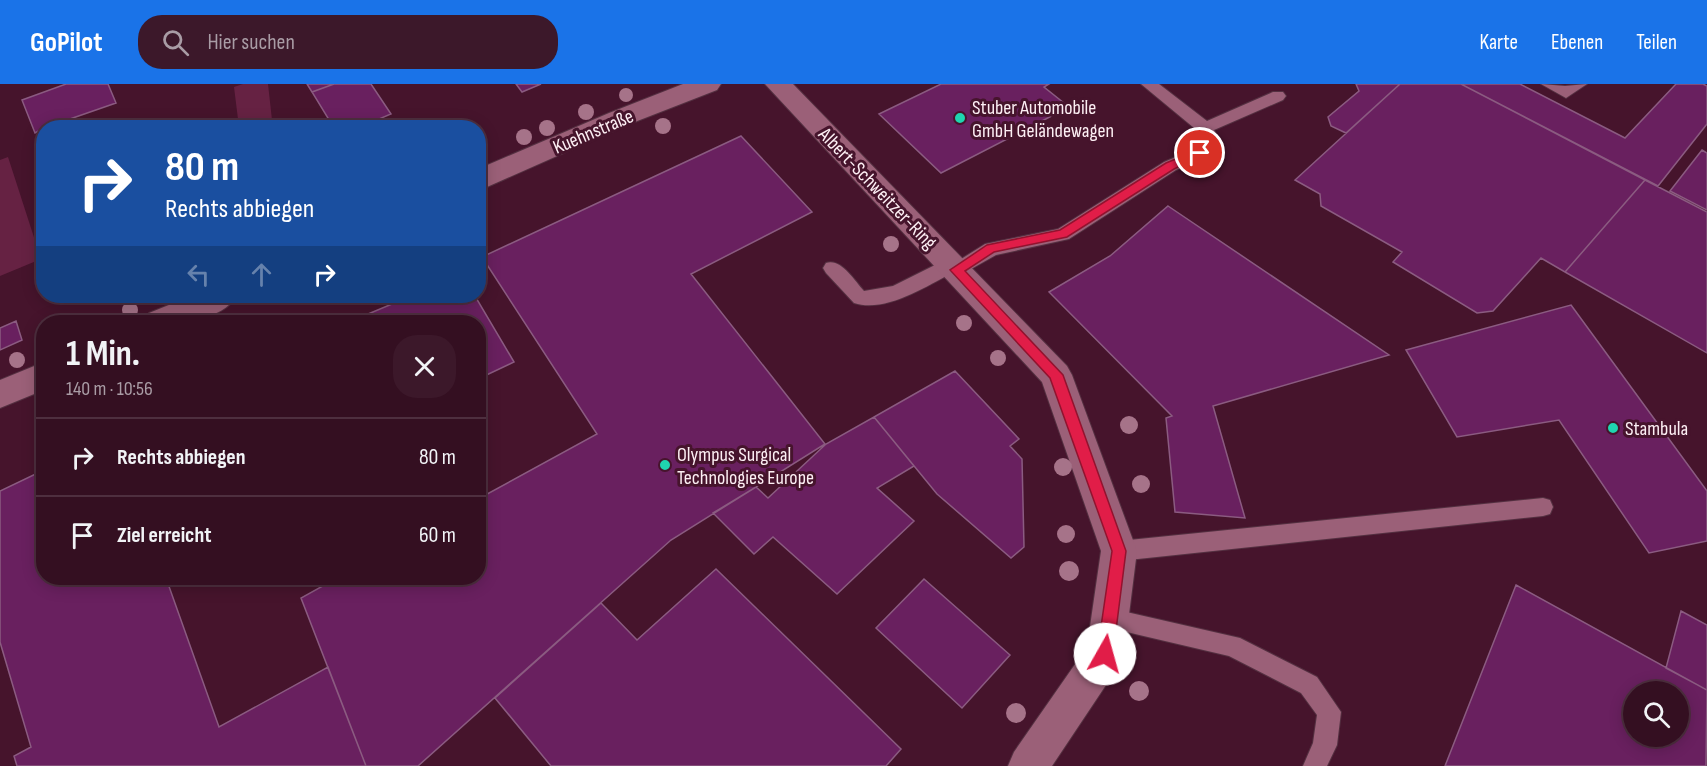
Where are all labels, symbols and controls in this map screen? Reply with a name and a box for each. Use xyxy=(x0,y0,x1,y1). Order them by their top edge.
search box xyxy=(138,15,558,69)
text: GoPilot xyxy=(30,26,102,59)
icon: search xyxy=(159,26,192,59)
text: Hier suchen xyxy=(207,29,295,56)
text: Karte xyxy=(1480,30,1518,55)
text: Ebenen xyxy=(1551,30,1603,55)
text: Teilen xyxy=(1636,30,1677,55)
place label: Stuber Automobile GmbH Geländewagen xyxy=(972,96,1114,143)
street label: Kuehnstraße xyxy=(550,104,637,160)
marker: Stuber Automobile GmbH Geländewagen xyxy=(953,111,967,125)
street label: Albert-Schweitzer-Ring xyxy=(812,122,941,255)
pin xyxy=(1174,127,1225,178)
icon: arrive xyxy=(1183,136,1216,169)
text: 80 m xyxy=(165,142,239,193)
icon: right xyxy=(66,144,144,222)
text: Rechts abbiegen xyxy=(165,193,314,225)
icon: left xyxy=(182,258,215,291)
icon: ahead xyxy=(245,258,278,291)
icon: right xyxy=(308,258,341,291)
text: 1 Min. xyxy=(66,333,140,376)
button: close xyxy=(393,335,456,398)
text: 140 m · 10:56 xyxy=(66,377,153,401)
place label: Stambula xyxy=(1625,417,1688,441)
marker: Stambula xyxy=(1606,421,1620,435)
icon: right xyxy=(66,441,99,474)
place label: Olympus Surgical Technologies Europe xyxy=(677,443,814,490)
text: Rechts abbiegen xyxy=(117,444,246,471)
text: 80 m xyxy=(419,444,456,471)
marker: Olympus Surgical Technologies Europe xyxy=(658,458,672,472)
icon: arrive xyxy=(66,519,99,552)
text: Ziel erreicht xyxy=(117,522,212,549)
text: 60 m xyxy=(419,522,456,549)
position arrow xyxy=(1073,622,1137,686)
map controls xyxy=(1623,681,1689,747)
button: search xyxy=(1623,681,1689,747)

